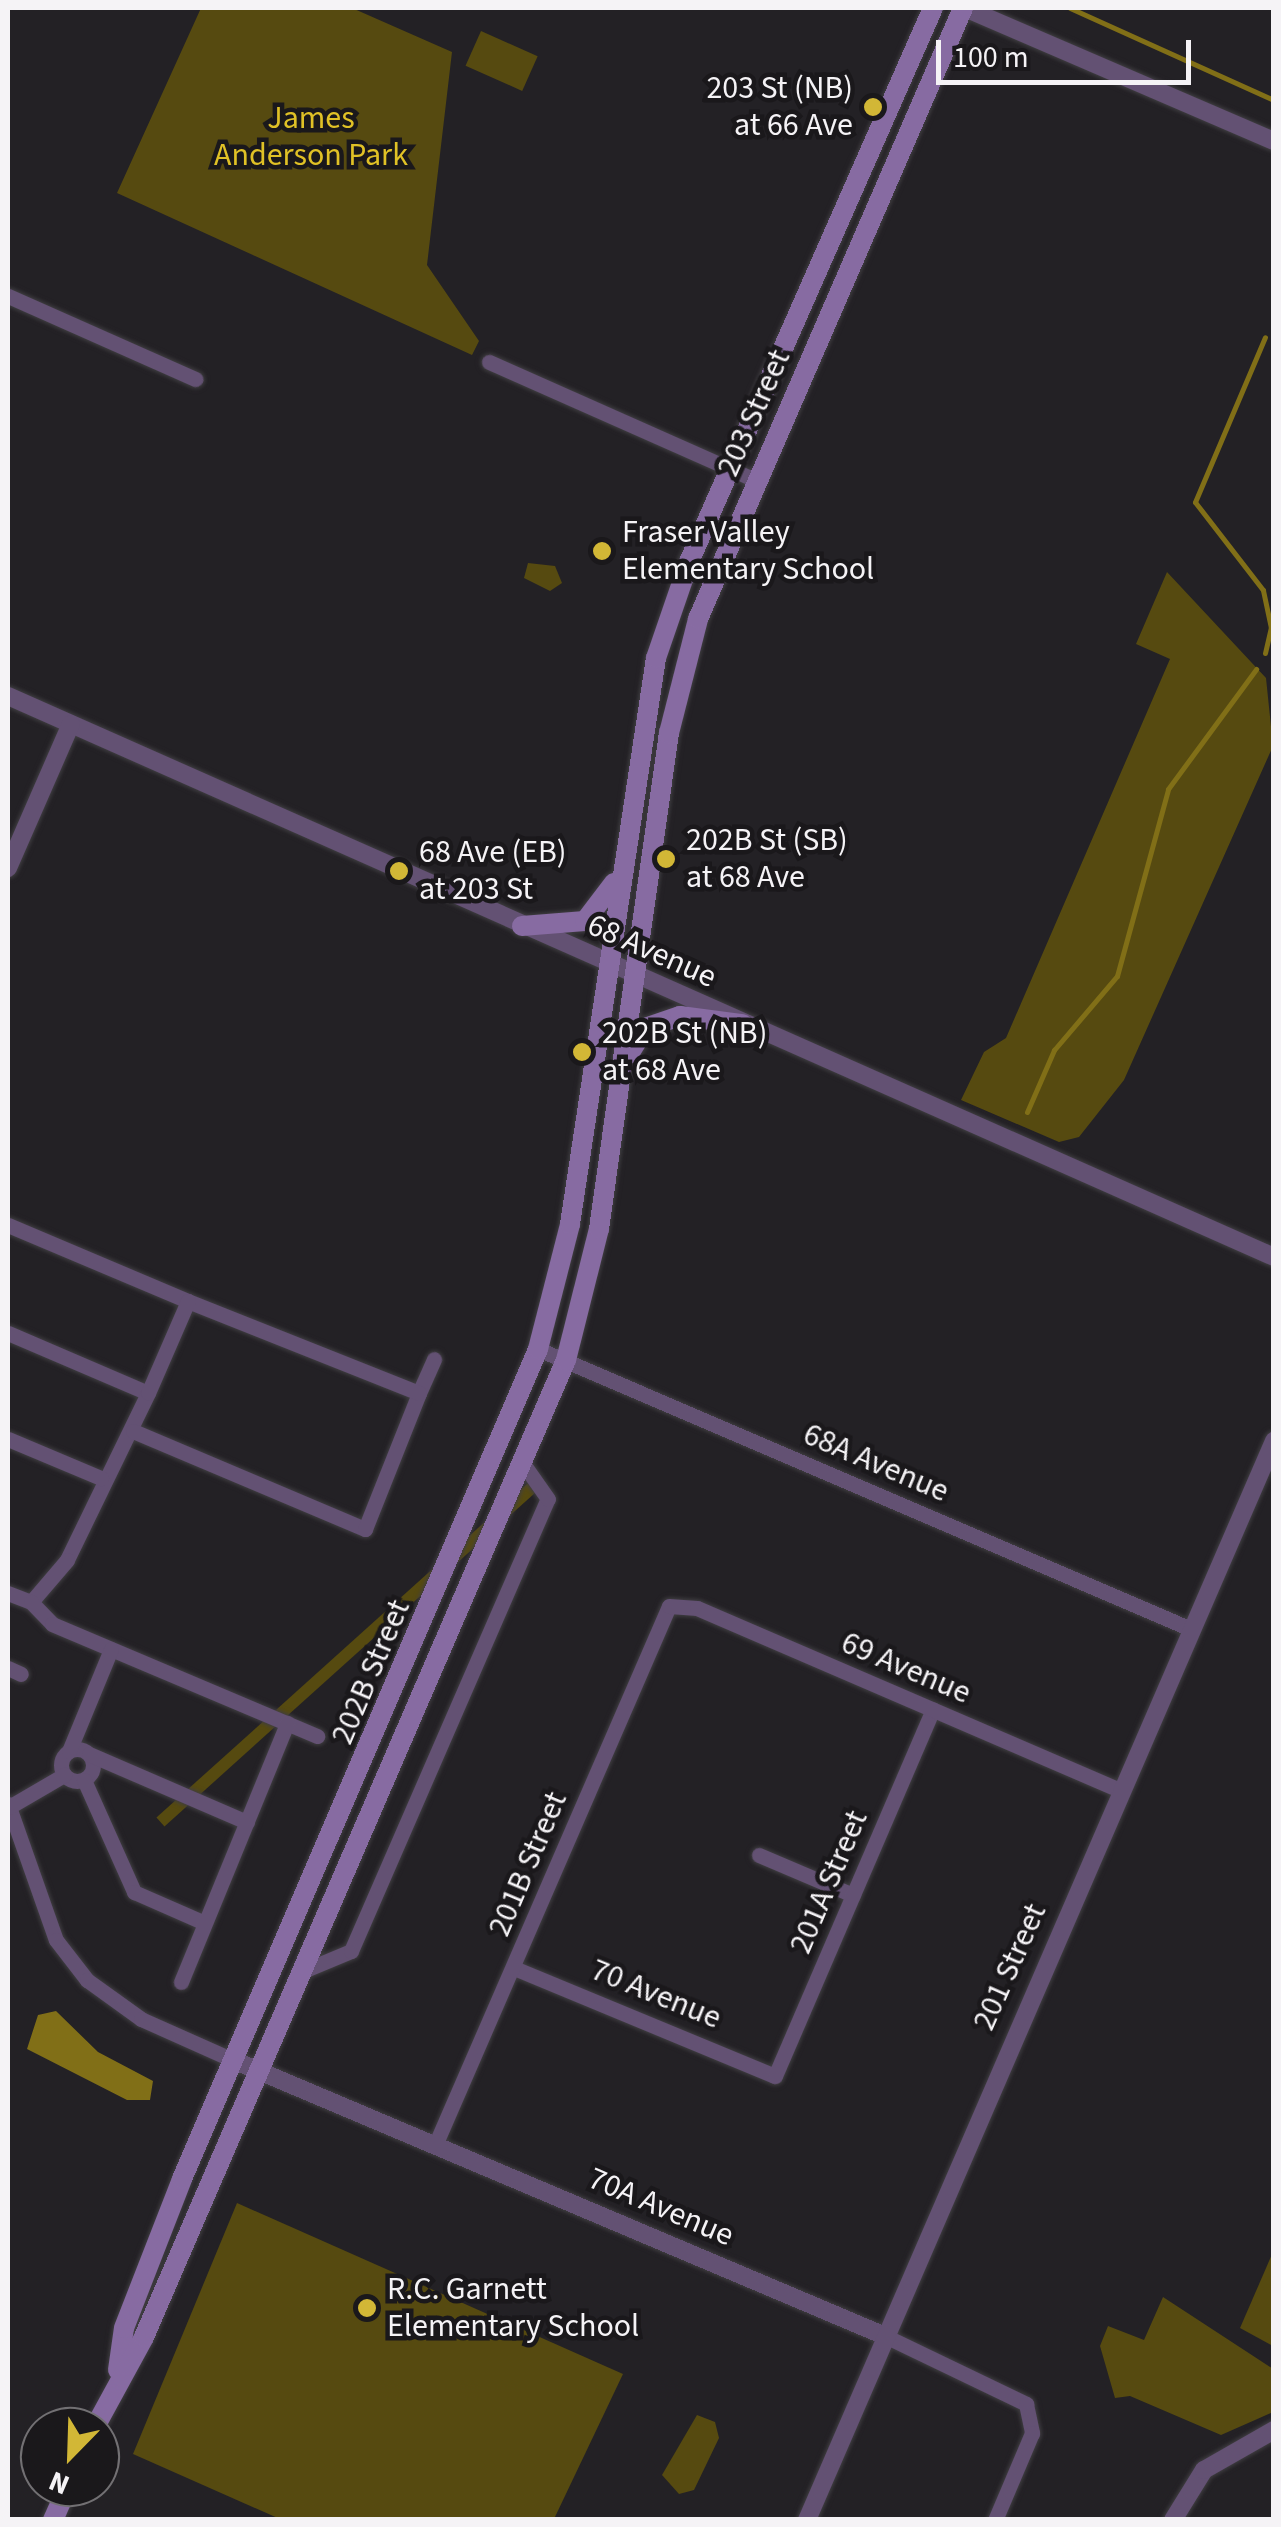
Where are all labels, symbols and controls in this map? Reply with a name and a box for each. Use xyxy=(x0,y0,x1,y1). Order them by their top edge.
scale bar xyxy=(941,20,1196,82)
text: 100 m xyxy=(953,36,1029,79)
place label: 203 St (NB) at 66 Ave xyxy=(706,70,853,145)
marker: 203 St (NB) at 66 Ave xyxy=(862,96,884,118)
park label: James Anderson Park xyxy=(214,100,408,175)
street label: 203 Street xyxy=(709,344,799,482)
place label: Fraser Valley Elementary School xyxy=(622,514,874,589)
marker: Fraser Valley Elementary School xyxy=(591,540,613,562)
place label: 202B St (SB) at 68 Ave xyxy=(686,822,848,897)
place label: 68 Ave (EB) at 203 St xyxy=(419,834,567,909)
marker: 202B St (SB) at 68 Ave xyxy=(655,848,677,870)
marker: 68 Ave (EB) at 203 St xyxy=(388,860,410,882)
street label: 68 Avenue xyxy=(582,906,722,996)
place label: 202B St (NB) at 68 Ave xyxy=(602,1015,767,1090)
marker: 202B St (NB) at 68 Ave xyxy=(571,1041,593,1063)
street label: 68A Avenue xyxy=(798,1415,954,1511)
street label: 202B Street xyxy=(323,1594,419,1750)
street label: 69 Avenue xyxy=(836,1624,976,1712)
street label: 201B Street xyxy=(480,1786,576,1942)
street label: 201A Street xyxy=(782,1805,876,1959)
street label: 201 Street xyxy=(965,1898,1055,2036)
street label: 70 Avenue xyxy=(585,1951,727,2037)
street label: 70A Avenue xyxy=(583,2159,739,2255)
place label: R.C. Garnett Elementary School xyxy=(387,2271,639,2346)
marker: R.C. Garnett Elementary School xyxy=(356,2297,378,2319)
north arrow xyxy=(20,2407,120,2507)
text: N xyxy=(43,2461,75,2505)

